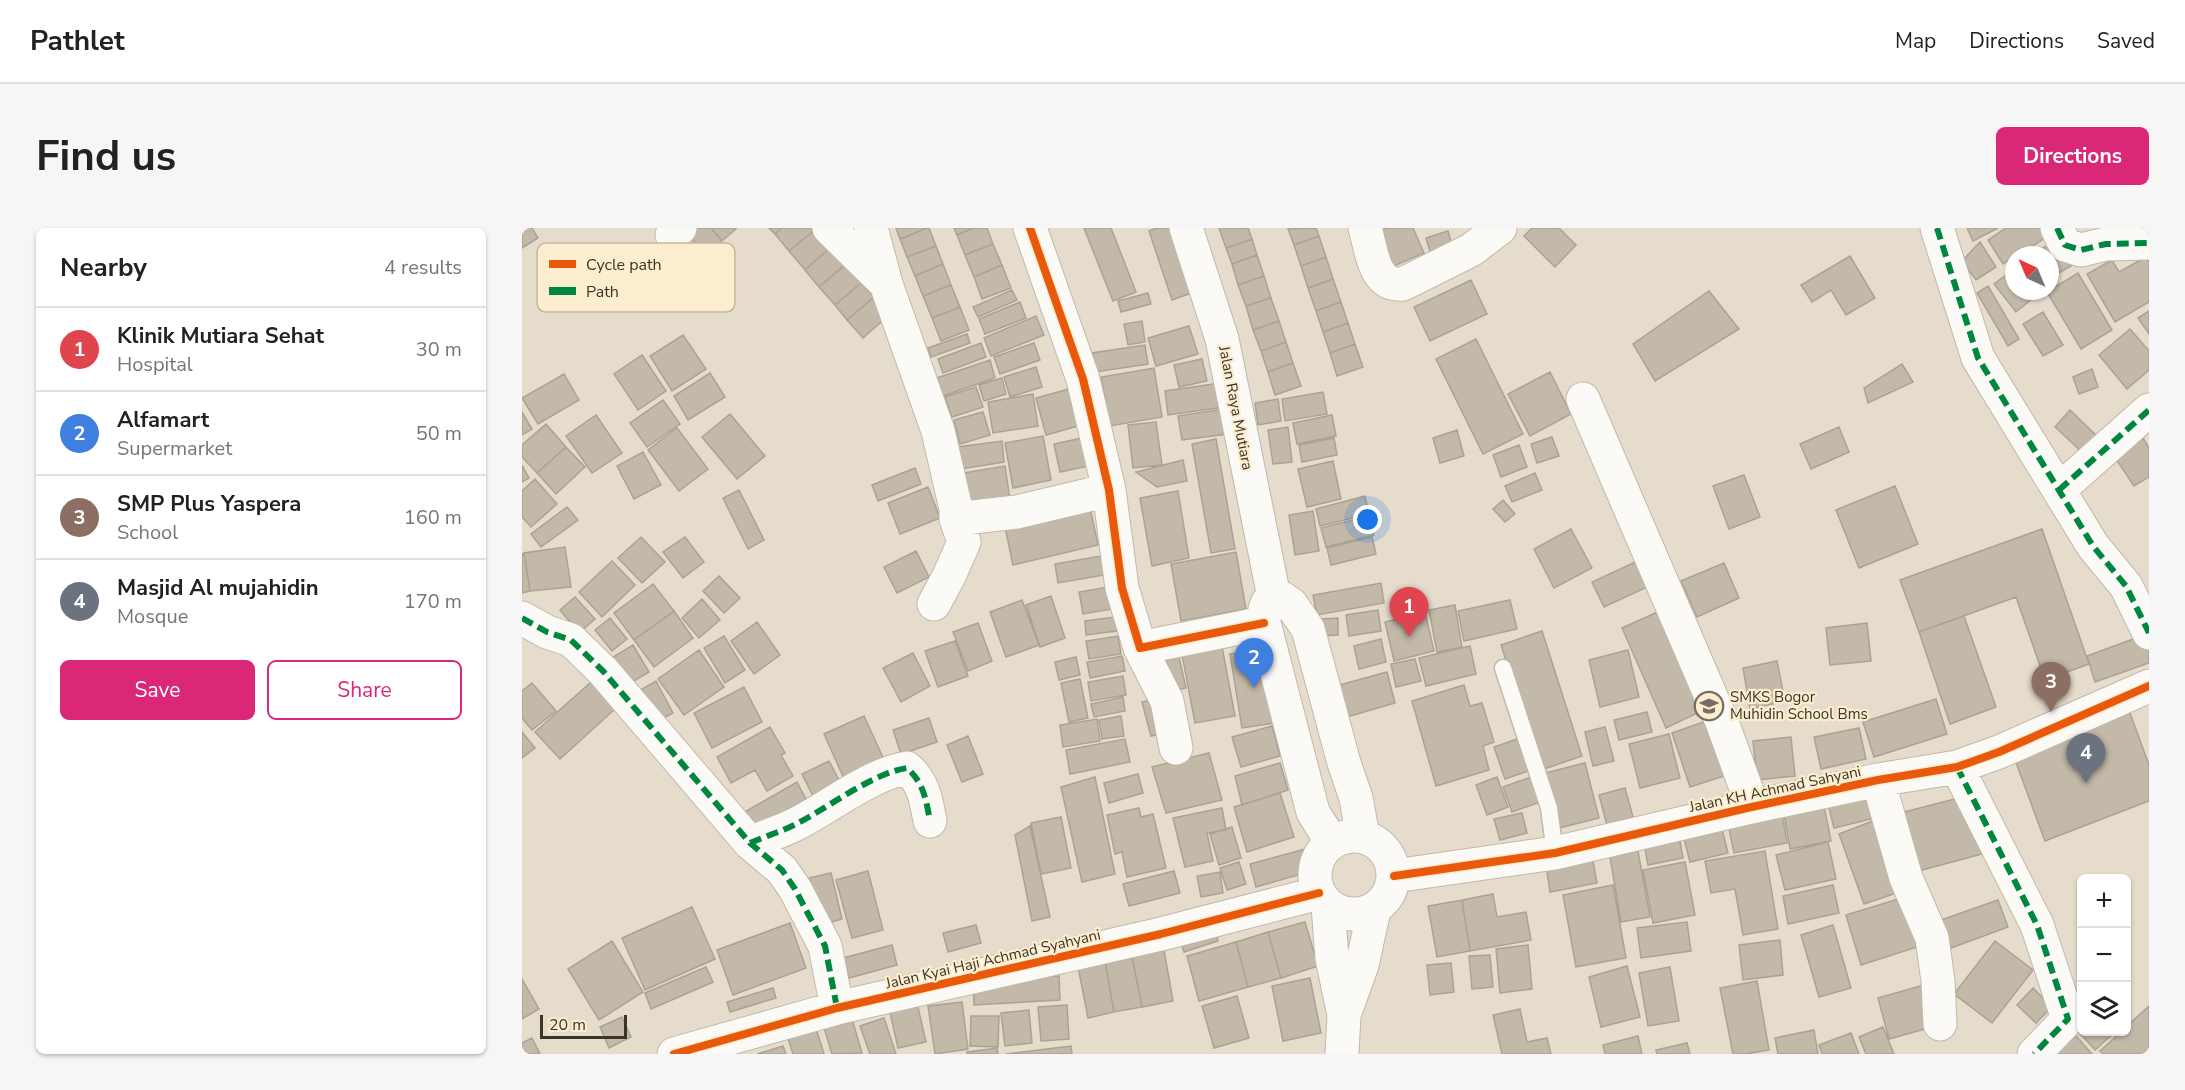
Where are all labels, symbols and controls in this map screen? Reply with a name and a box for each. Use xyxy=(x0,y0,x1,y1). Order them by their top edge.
text: Pathlet xyxy=(30,22,125,60)
text: Map xyxy=(1895,27,1936,55)
text: Directions xyxy=(1969,27,2064,55)
text: Saved xyxy=(2097,27,2155,55)
button: Directions xyxy=(1996,127,2149,185)
text: Find us xyxy=(36,128,176,185)
legend xyxy=(537,243,735,312)
north arrow xyxy=(2005,246,2059,300)
text: Nearby xyxy=(60,250,147,285)
text: 4 results xyxy=(384,254,462,281)
text: Cycle path xyxy=(586,254,662,276)
text: Path xyxy=(586,281,619,303)
text: Klinik Mutiara Sehat xyxy=(117,321,324,351)
text: 1 xyxy=(74,336,86,363)
text: 30 m xyxy=(416,336,462,363)
street label: Jalan Raya Mutiara xyxy=(1214,343,1258,472)
text: Hospital xyxy=(117,351,193,378)
text: Alfamart xyxy=(117,405,209,435)
text: 2 xyxy=(74,420,86,447)
text: 50 m xyxy=(416,420,462,447)
text: Supermarket xyxy=(117,435,232,462)
text: SMP Plus Yaspera xyxy=(117,489,301,519)
text: 3 xyxy=(74,504,86,531)
text: 160 m xyxy=(404,504,462,531)
your location xyxy=(1353,505,1382,534)
text: School xyxy=(117,519,178,546)
text: Masjid Al mujahidin xyxy=(117,573,319,603)
text: 4 xyxy=(74,588,86,615)
text: 170 m xyxy=(404,588,462,615)
pin: 1 xyxy=(1390,588,1428,637)
text: Mosque xyxy=(117,603,188,630)
pin: 2 xyxy=(1234,638,1274,688)
button: Save xyxy=(60,660,255,720)
button: Share xyxy=(267,660,462,720)
pin: 3 xyxy=(2032,662,2071,712)
place label: SMKS Bogor Muhidin School Bms xyxy=(1730,687,1868,724)
school or university icon: SMKS Bogor Muhidin School Bms xyxy=(1693,690,1725,722)
pin: 4 xyxy=(2066,734,2106,783)
street label: Jalan KH Achmad Sahyani xyxy=(1686,761,1863,817)
map controls xyxy=(2077,874,2131,1036)
button: + xyxy=(2077,874,2131,928)
street label: Jalan Kyai Haji Achmad Syahyani xyxy=(883,925,1102,994)
button: − xyxy=(2077,928,2131,982)
button: layers xyxy=(2077,982,2131,1036)
scale bar xyxy=(540,1012,627,1040)
text: 20 m xyxy=(549,1014,586,1036)

